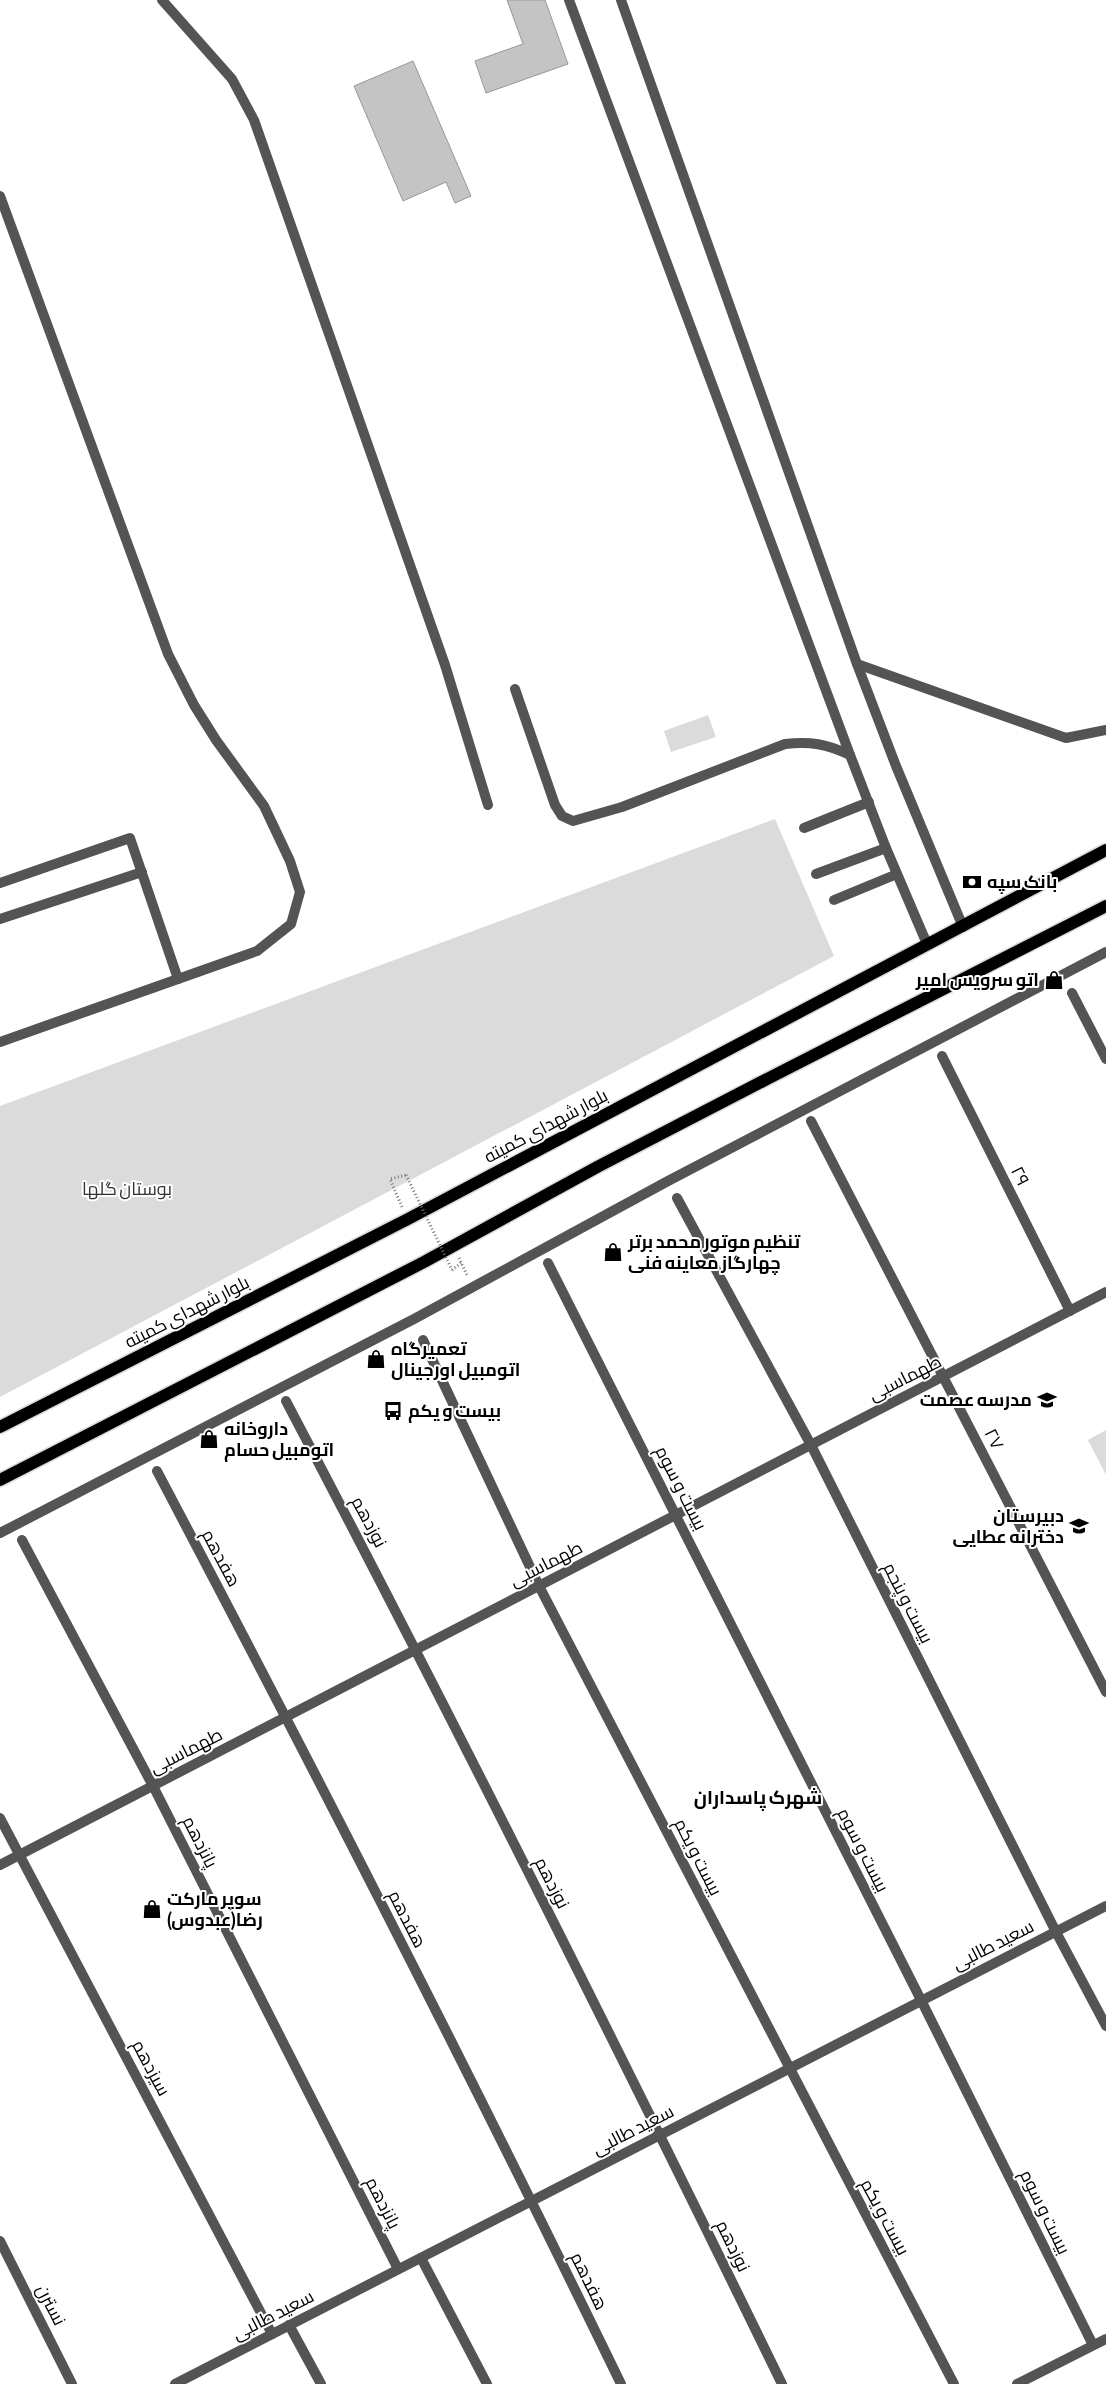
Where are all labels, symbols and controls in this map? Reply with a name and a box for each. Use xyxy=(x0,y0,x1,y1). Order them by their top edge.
bank icon: بانک سپه xyxy=(961,871,983,893)
place label: بانک سپه xyxy=(987,871,1057,894)
place label: اتو سرویس امیر xyxy=(915,969,1039,991)
shop icon: اتو سرویس امیر xyxy=(1043,969,1065,991)
street label: بلوار شهدای کمیته xyxy=(480,1084,612,1168)
street label: ۲۹ xyxy=(1007,1163,1034,1189)
park label: بوستان گلها xyxy=(82,1178,172,1200)
place label: تنظیم موتور محمد برتر چهارگاز معاینه فنی xyxy=(627,1231,800,1275)
shop icon: تنظیم موتور محمد برتر چهارگاز معاینه فنی xyxy=(602,1241,624,1263)
street label: بلوار شهدای کمیته xyxy=(121,1271,253,1353)
place label: تعمیرگاه اتومبیل اورجینال xyxy=(391,1338,520,1381)
shop icon: تعمیرگاه اتومبیل اورجینال xyxy=(365,1348,387,1370)
street label: طهماسبی xyxy=(865,1350,945,1406)
place label: مدرسه عصمت xyxy=(920,1389,1032,1410)
school or university icon: مدرسه عصمت xyxy=(1036,1389,1058,1411)
bus stop icon: بیست و یکم xyxy=(382,1400,404,1422)
place label: بیست و یکم xyxy=(408,1400,501,1423)
place label: داروخانه اتومبیل حسام xyxy=(224,1418,334,1462)
street label: ۲۷ xyxy=(980,1425,1009,1453)
shop icon: داروخانه اتومبیل حسام xyxy=(198,1428,220,1450)
street label: بیست و سوم xyxy=(650,1442,712,1534)
street label: نوزدهم xyxy=(346,1493,392,1552)
place label: دبیرستان دخترانه عطایی xyxy=(952,1505,1064,1548)
school or university icon: دبیرستان دخترانه عطایی xyxy=(1068,1515,1090,1537)
street label: هفدهم xyxy=(196,1526,245,1591)
street label: طهماسبی xyxy=(506,1536,586,1592)
street label: بیست و پنجم xyxy=(877,1559,938,1648)
street label: طهماسبی xyxy=(146,1723,226,1779)
district label: شهرک پاسداران xyxy=(694,1786,822,1811)
street label: بیست و سوم xyxy=(832,1804,894,1896)
street label: پانزدهم xyxy=(177,1812,222,1872)
street label: بیست و یکم xyxy=(668,1815,727,1900)
street label: نوزدهم xyxy=(529,1854,574,1913)
street label: هفدهم xyxy=(382,1887,431,1952)
place label: سوپر مارکت رضا(عبدوس) xyxy=(167,1888,263,1931)
shop icon: سوپر مارکت رضا(عبدوس) xyxy=(141,1898,163,1920)
street label: سعید طالبی xyxy=(949,1915,1037,1975)
street label: سیزدهم xyxy=(126,2036,175,2100)
street label: سعید طالبی xyxy=(589,2100,677,2160)
street label: بیست و سوم xyxy=(1014,2166,1075,2258)
street label: پانزدهم xyxy=(360,2173,405,2233)
street label: بیست و یکم xyxy=(855,2175,914,2260)
street label: نوزدهم xyxy=(710,2217,755,2276)
street label: هفدهم xyxy=(565,2248,612,2314)
street label: نسترن xyxy=(31,2281,71,2329)
street label: سعید طالبی xyxy=(229,2285,317,2345)

